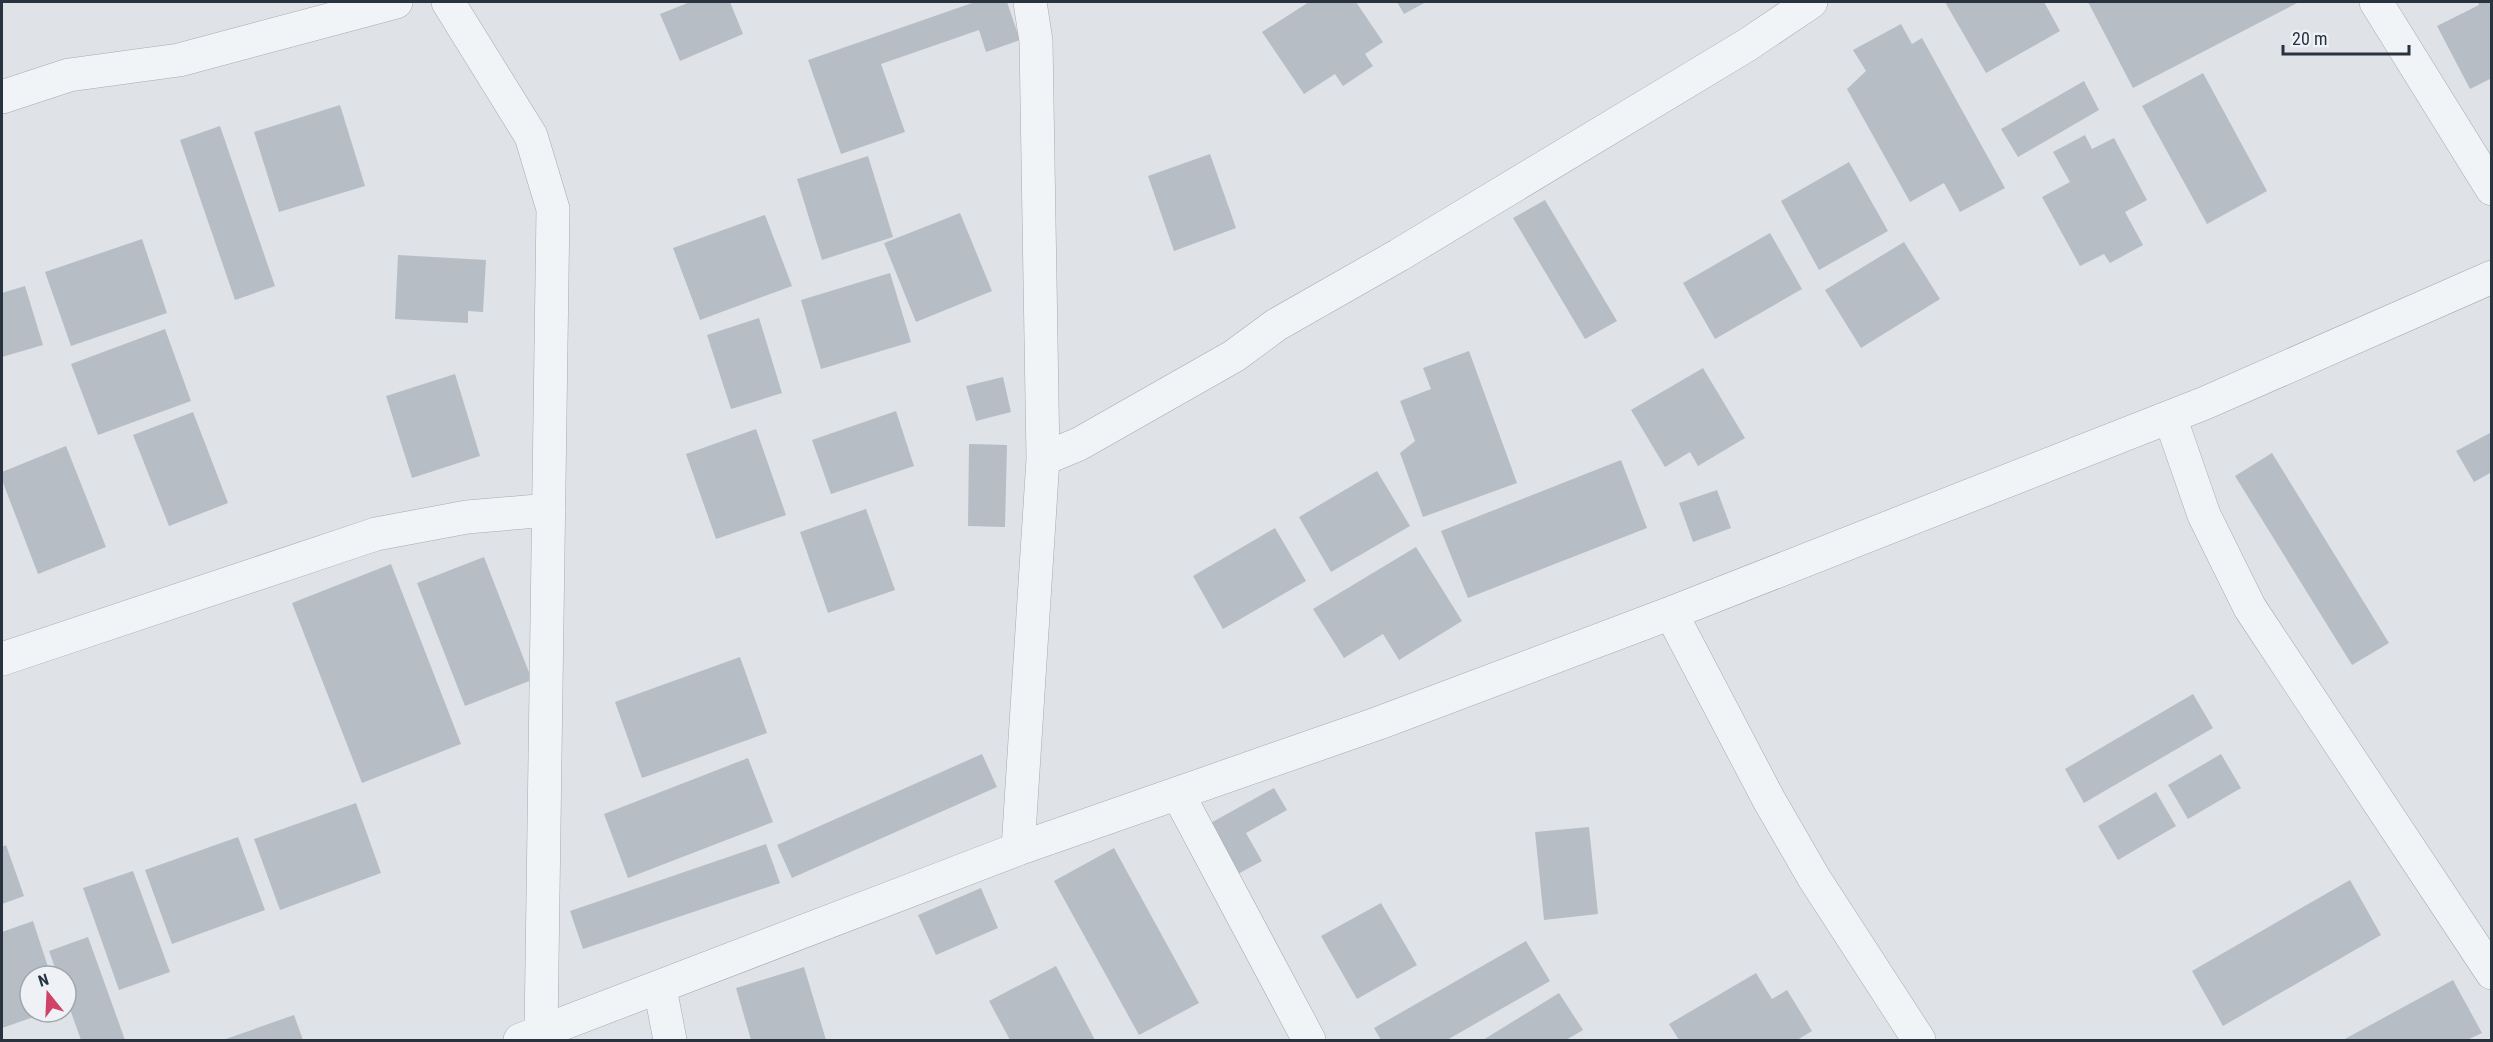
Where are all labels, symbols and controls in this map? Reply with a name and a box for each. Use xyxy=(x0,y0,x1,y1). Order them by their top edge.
scale bar xyxy=(2283,18,2409,56)
text: 20 m xyxy=(2292,28,2327,49)
north arrow xyxy=(18,964,78,1024)
text: N xyxy=(36,970,51,991)

